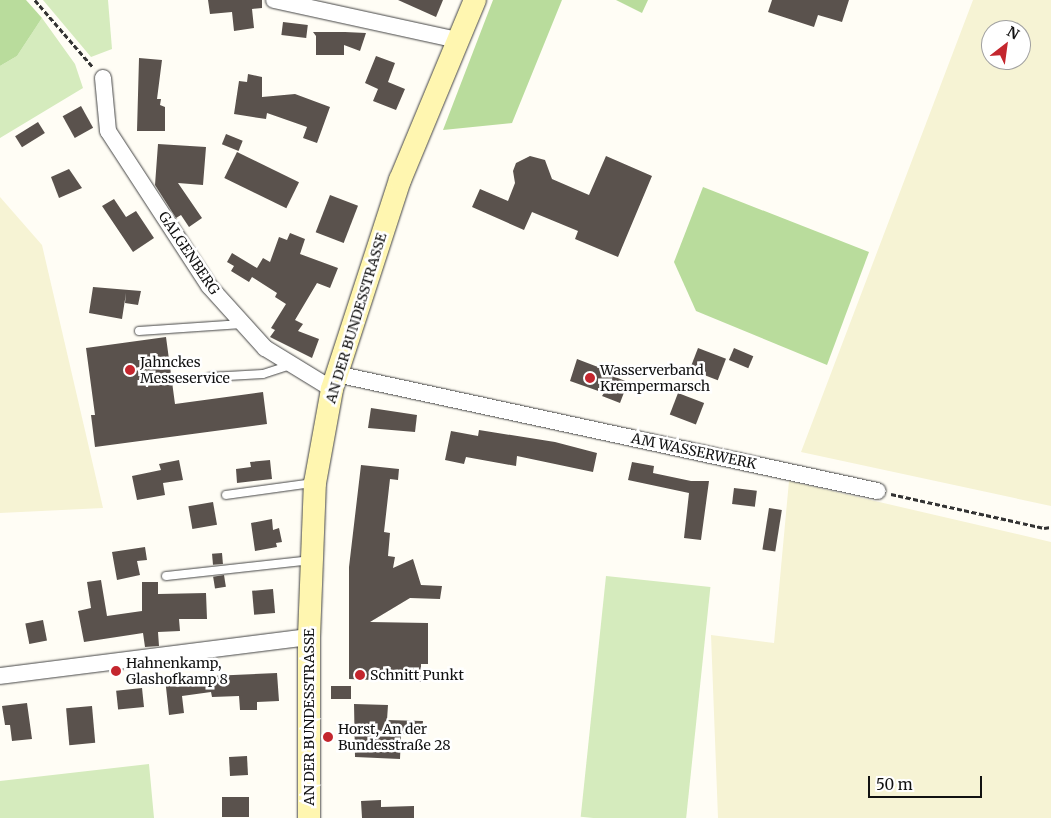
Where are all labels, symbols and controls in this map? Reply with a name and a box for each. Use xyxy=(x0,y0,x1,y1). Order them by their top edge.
north arrow xyxy=(981,20,1031,70)
text: N xyxy=(1004,22,1022,43)
street label: GALGENBERG xyxy=(155,208,223,298)
street label: AN DER BUNDESSTRASSE xyxy=(322,231,390,405)
place label: Jahnckes Messeservice xyxy=(140,354,230,387)
place label: Wasserverband Krempermarsch xyxy=(600,362,710,394)
marker: Jahnckes Messeservice xyxy=(124,364,136,376)
marker: Wasserverband Krempermarsch xyxy=(584,372,596,384)
street label: AM WASSERWERK xyxy=(630,430,758,472)
street label: AN DER BUNDESSTRASSE xyxy=(301,628,317,806)
place label: Hahnenkamp, Glashofkamp 8 xyxy=(126,655,228,688)
marker: Hahnenkamp, Glashofkamp 8 xyxy=(110,665,122,677)
place label: Schnitt Punkt xyxy=(370,667,464,683)
marker: Schnitt Punkt xyxy=(354,669,366,681)
place label: Horst, An der Bundesstraße 28 xyxy=(338,721,451,754)
marker: Horst, An der Bundesstraße 28 xyxy=(322,731,334,743)
scale bar xyxy=(871,766,985,798)
text: 50 m xyxy=(876,775,913,794)

